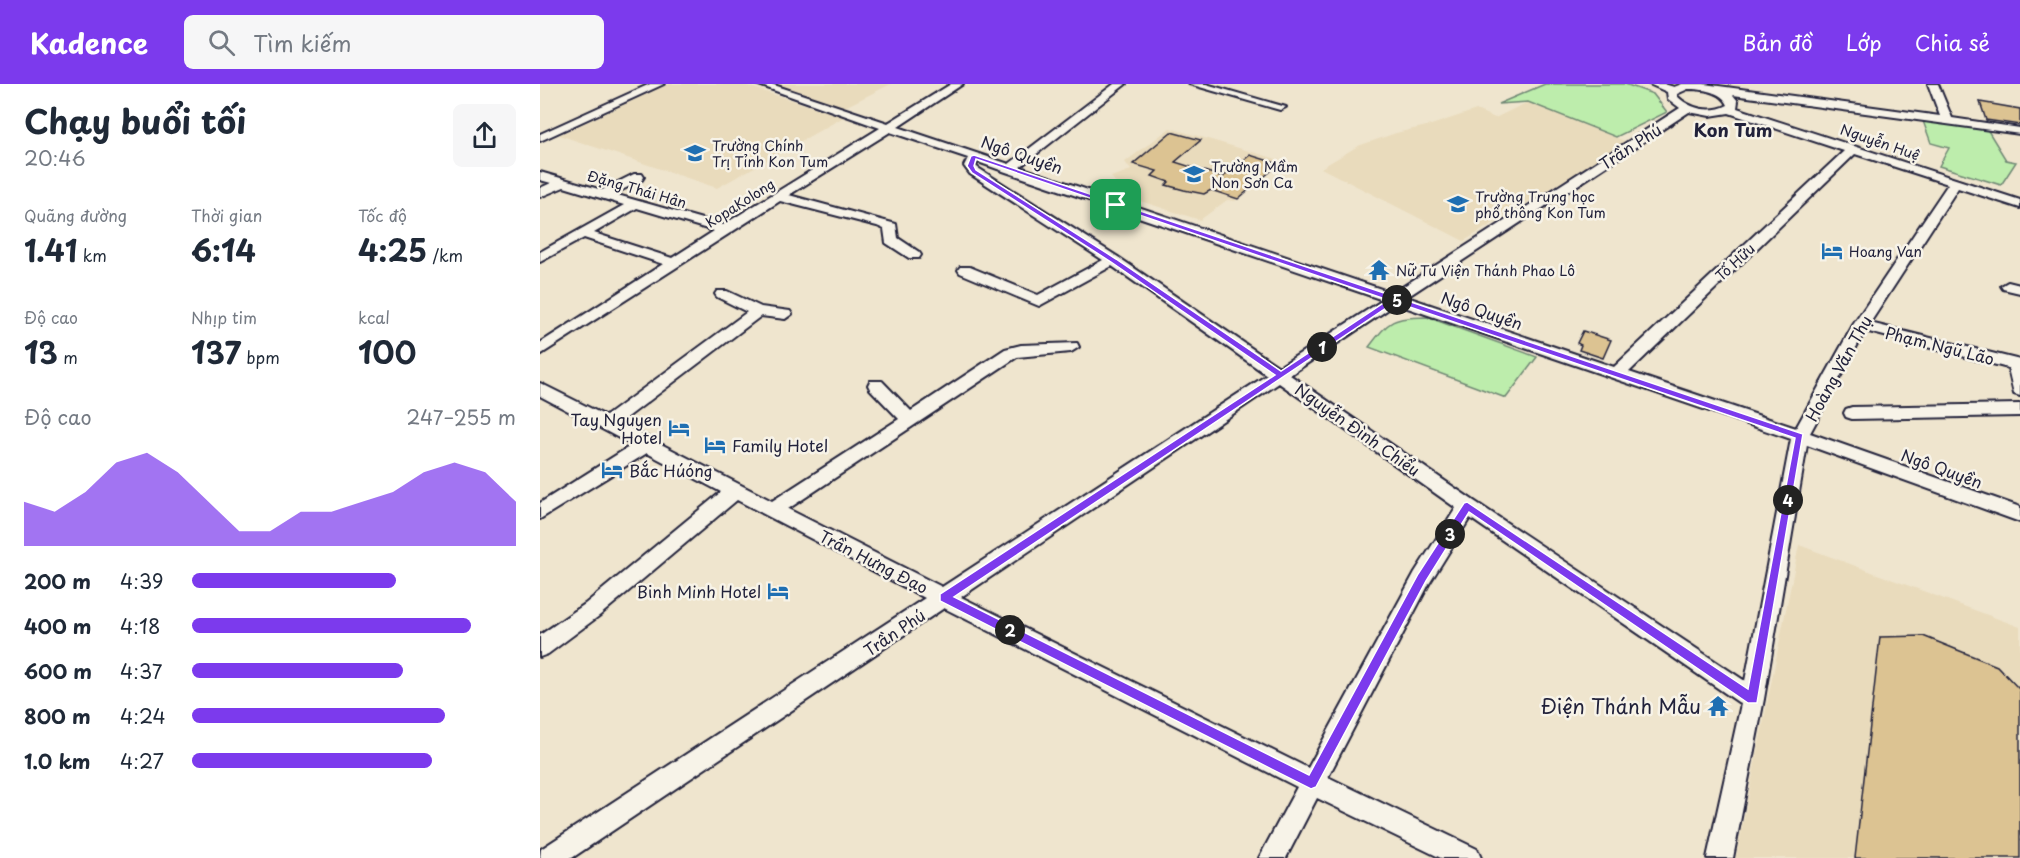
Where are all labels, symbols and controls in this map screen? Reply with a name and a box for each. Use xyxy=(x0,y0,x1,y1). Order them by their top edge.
search box xyxy=(184,15,604,69)
text: Kadence xyxy=(30,21,148,64)
icon: search xyxy=(205,26,238,59)
text: Tìm kiếm xyxy=(253,26,351,59)
text: Bản đồ xyxy=(1742,26,1813,58)
text: Lớp xyxy=(1846,26,1882,58)
text: Chia sẻ xyxy=(1915,26,1990,58)
text: Chạy buổi tối xyxy=(24,95,246,145)
button: share xyxy=(453,104,516,167)
district label: Kon Tum xyxy=(1694,116,1772,143)
street label: Trần Phú xyxy=(1594,117,1666,175)
street label: Nguyễn Huệ xyxy=(1838,119,1923,165)
street label: Ngô Quyền xyxy=(978,129,1066,179)
place label: Trường Chính Trị Tỉnh Kon Tum xyxy=(712,135,828,172)
school or university icon: Trường Chính Trị Tỉnh Kon Tum xyxy=(683,141,707,165)
text: 20:46 xyxy=(24,143,86,173)
place label: Trường Mầm Non Sơn Ca xyxy=(1211,156,1298,193)
school or university icon: Trường Mầm Non Sơn Ca xyxy=(1182,162,1206,186)
street label: Đặng Thái Hân xyxy=(585,165,689,213)
street label: KopaKolong xyxy=(701,173,779,233)
pin xyxy=(1090,179,1141,230)
place label: Trường Trung học phổ thông Kon Tum xyxy=(1475,186,1606,223)
icon: arrive xyxy=(1099,188,1132,221)
school or university icon: Trường Trung học phổ thông Kon Tum xyxy=(1446,192,1470,216)
text: Quãng đường xyxy=(24,203,127,227)
text: Thời gian xyxy=(191,203,262,227)
text: Tốc độ xyxy=(358,203,407,227)
text: 1.41 xyxy=(24,227,78,272)
text: 6:14 xyxy=(191,227,256,272)
text: 4:25 xyxy=(358,227,427,272)
street label: Tố Hữu xyxy=(1711,238,1759,286)
hotel icon: Hoang Van xyxy=(1820,239,1844,263)
place label: Hoang Van xyxy=(1849,241,1922,262)
text: km xyxy=(78,243,107,267)
text: /km xyxy=(427,243,463,267)
temple icon: Nữ Tu Viện Thánh Phao Lô xyxy=(1367,258,1391,282)
place label: Nữ Tu Viện Thánh Phao Lô xyxy=(1396,260,1575,281)
pin: 5 xyxy=(1382,285,1412,315)
street label: Ngô Quyền xyxy=(1438,285,1526,335)
text: 5 xyxy=(1392,288,1402,312)
text: Độ cao xyxy=(24,305,78,329)
text: Nhịp tim xyxy=(191,305,257,329)
text: kcal xyxy=(358,305,390,329)
street label: Hoàng Văn Thụ xyxy=(1799,311,1877,425)
street label: Phạm Ngũ Lão xyxy=(1883,320,1997,370)
text: 13 xyxy=(24,329,58,374)
text: 137 xyxy=(191,329,241,374)
text: 100 xyxy=(358,329,416,374)
pin: 1 xyxy=(1307,332,1337,362)
text: 1 xyxy=(1318,335,1326,359)
text: m xyxy=(58,345,78,369)
text: bpm xyxy=(241,345,280,369)
street label: Nguyễn Đình Chiểu xyxy=(1291,377,1425,481)
text: Độ cao xyxy=(24,402,92,432)
text: 247–255 m xyxy=(406,402,516,432)
place label: Tay Nguyen Hotel xyxy=(571,407,662,449)
hotel icon: Tay Nguyen Hotel xyxy=(667,416,691,440)
hotel icon: Family Hotel xyxy=(703,433,727,457)
place label: Family Hotel xyxy=(732,433,828,457)
street label: Ngô Quyền xyxy=(1898,442,1986,494)
hotel icon: Bắc Húóng xyxy=(600,458,624,482)
place label: Bắc Húóng xyxy=(629,458,713,482)
pin: 4 xyxy=(1773,485,1803,515)
text: 4 xyxy=(1783,488,1793,512)
pin: 3 xyxy=(1435,519,1465,549)
text: 3 xyxy=(1445,522,1455,546)
street label: Trần Hưng Đạo xyxy=(816,523,933,599)
text: 200 m xyxy=(24,566,91,596)
text: 4:39 xyxy=(120,566,163,596)
place label: Binh Minh Hotel xyxy=(637,579,761,603)
hotel icon: Binh Minh Hotel xyxy=(766,579,790,603)
street label: Trần Phú xyxy=(858,603,930,661)
text: 400 m xyxy=(24,611,92,641)
text: 4:18 xyxy=(120,611,160,641)
pin: 2 xyxy=(995,615,1025,645)
text: 2 xyxy=(1004,618,1016,642)
text: 600 m xyxy=(24,656,92,686)
text: 4:37 xyxy=(120,656,162,686)
place label: Điện Thánh Mẫu xyxy=(1541,691,1701,721)
temple icon: Điện Thánh Mẫu xyxy=(1706,694,1730,718)
text: 800 m xyxy=(24,701,91,731)
text: 4:24 xyxy=(120,701,166,731)
text: 1.0 km xyxy=(24,746,91,776)
text: 4:27 xyxy=(120,746,164,776)

